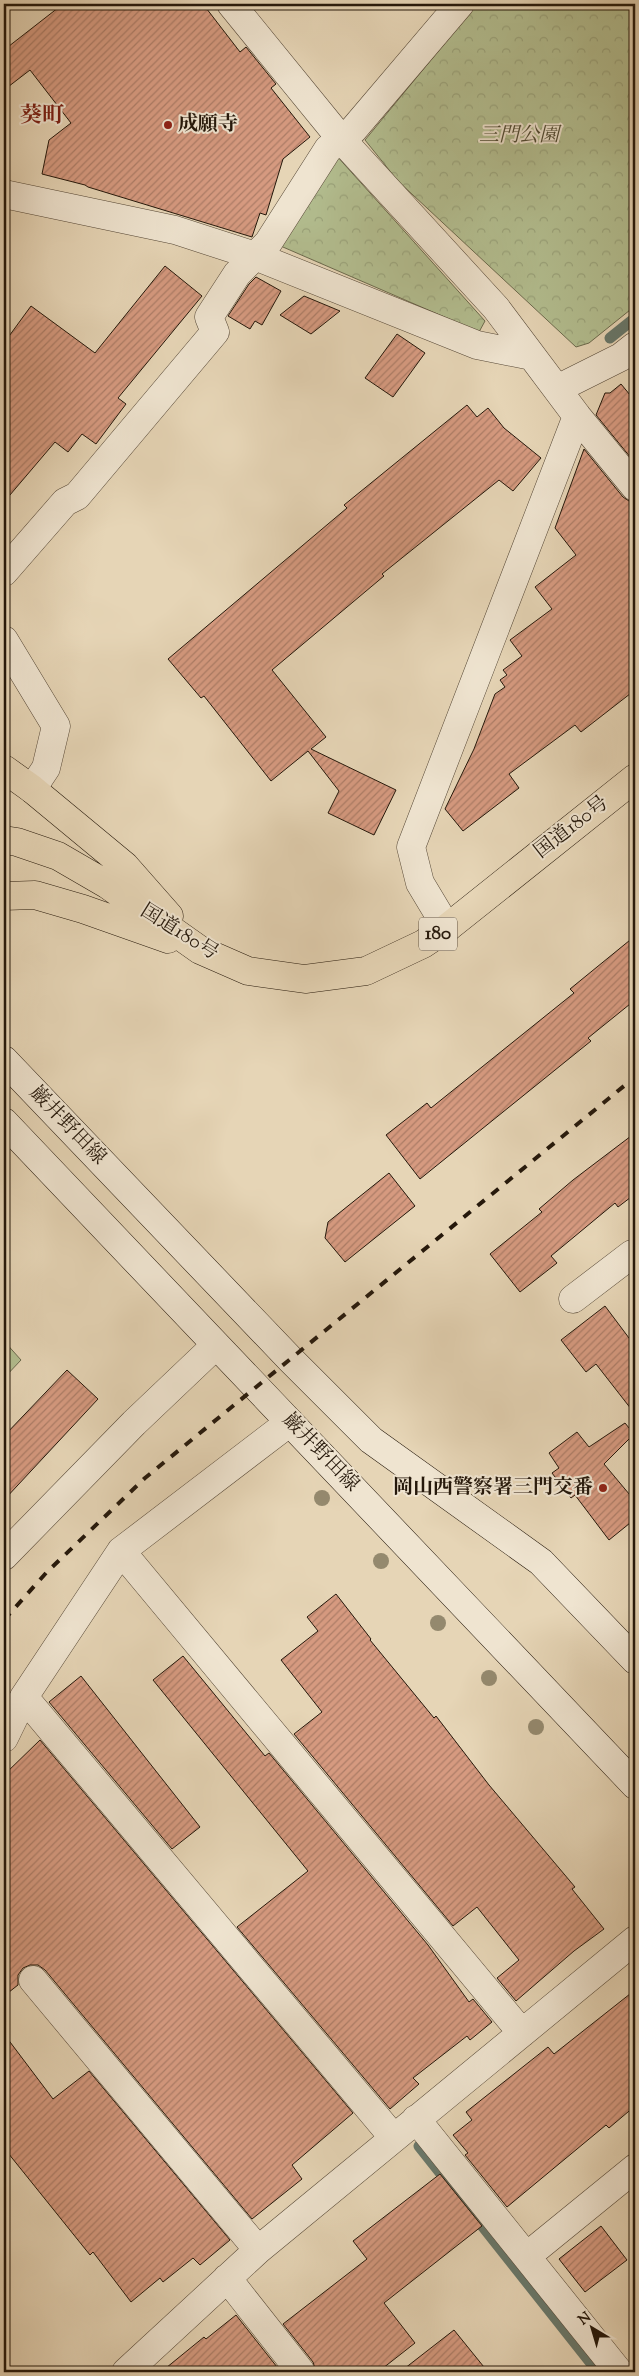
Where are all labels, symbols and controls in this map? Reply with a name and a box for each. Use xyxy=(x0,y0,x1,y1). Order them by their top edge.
district label: 葵町 xyxy=(20,101,64,133)
place label: 成願寺 xyxy=(178,111,238,140)
marker: 成願寺 xyxy=(162,119,174,131)
park label: 三門公園 xyxy=(479,122,562,151)
street label: 国道180号 xyxy=(529,790,615,866)
street label: 国道180号 xyxy=(134,898,224,968)
road number: 180 xyxy=(419,918,457,951)
street label: 巌井野田線 xyxy=(22,1080,112,1172)
street label: 巌井野田線 xyxy=(275,1407,365,1499)
place label: 岡山西警察署三門交番 xyxy=(393,1474,593,1503)
marker: 岡山西警察署三門交番 xyxy=(597,1482,609,1494)
north arrow xyxy=(566,2304,616,2354)
text: N xyxy=(575,2308,596,2331)

